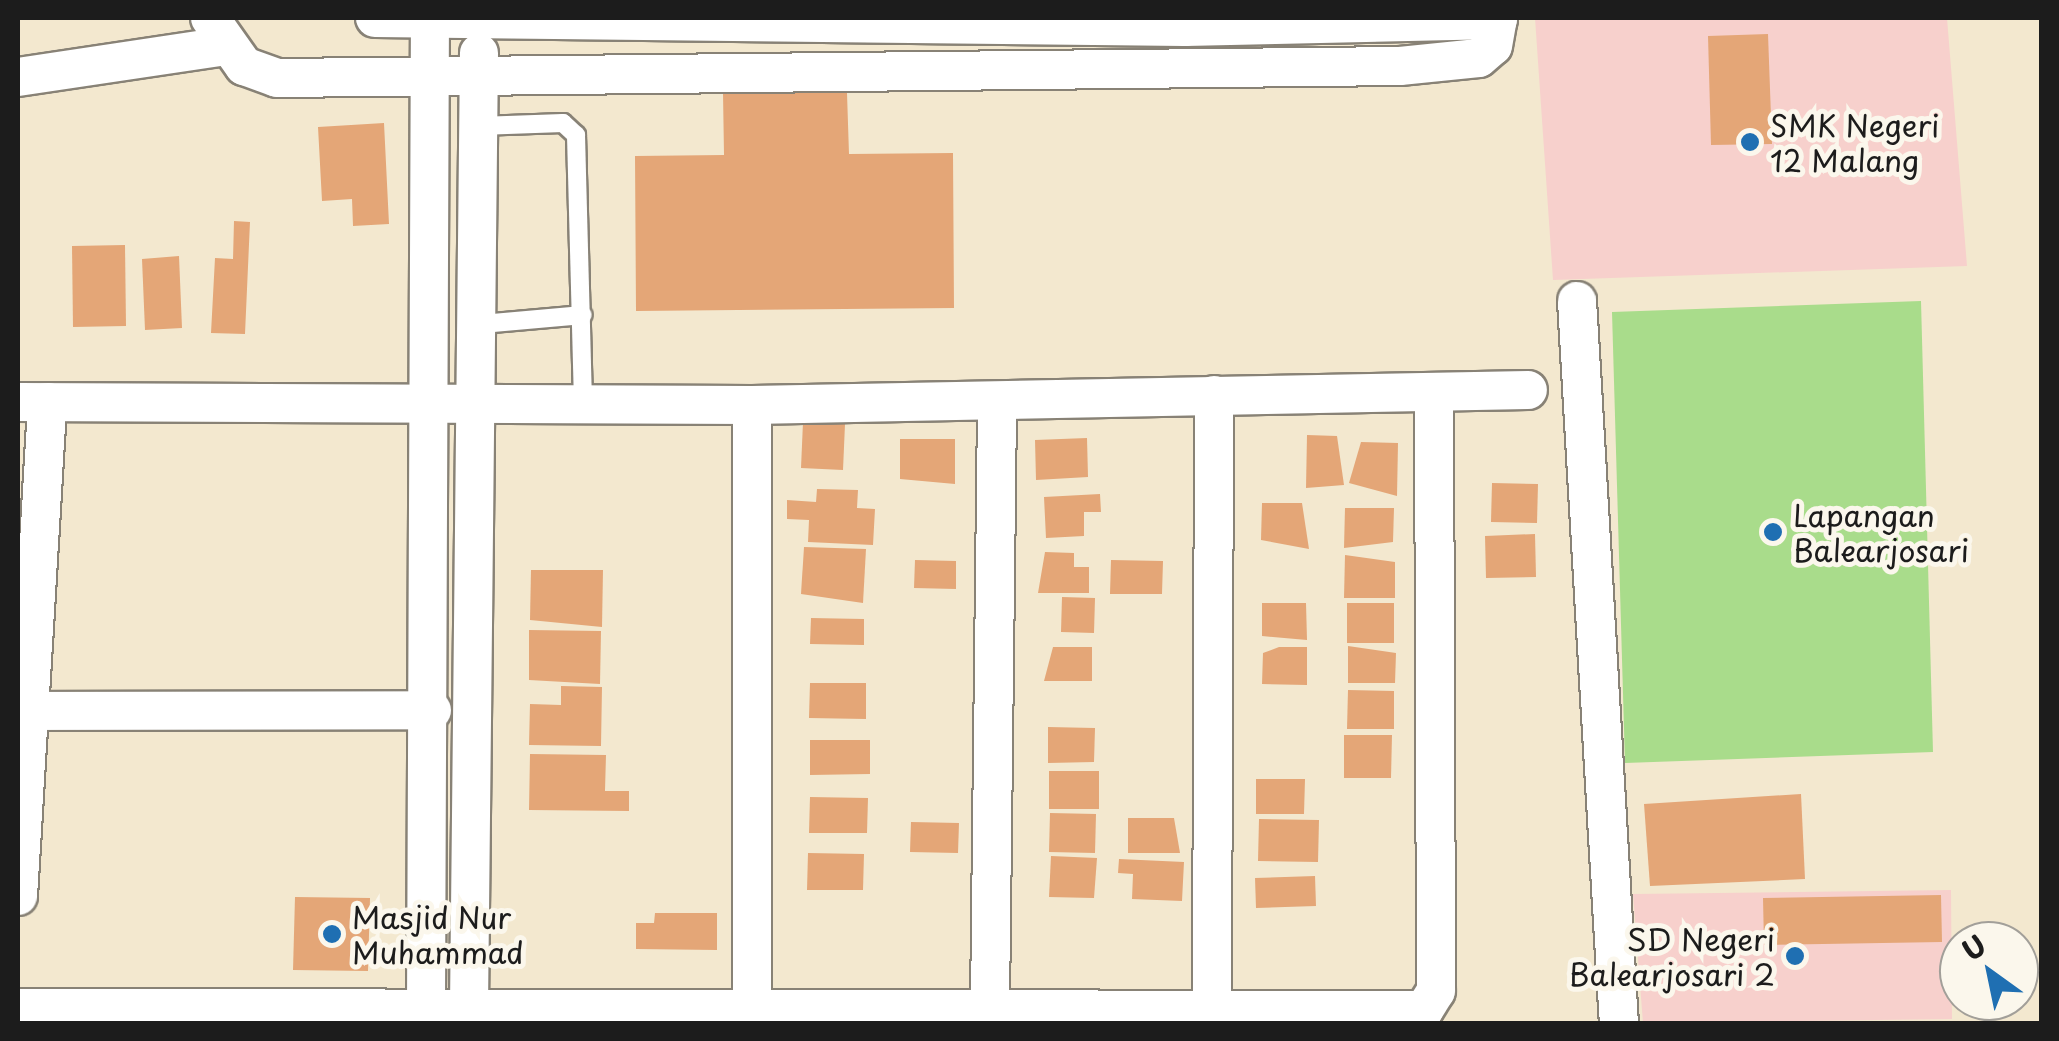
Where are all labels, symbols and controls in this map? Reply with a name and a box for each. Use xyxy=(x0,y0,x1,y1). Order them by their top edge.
place label: SMK Negeri 12 Malang xyxy=(1770,107,1941,178)
marker: SMK Negeri 12 Malang xyxy=(1739,131,1761,153)
place label: Lapangan Balearjosari xyxy=(1793,497,1969,568)
marker: Lapangan Balearjosari xyxy=(1762,521,1784,543)
place label: Masjid Nur Muhammad xyxy=(352,899,524,970)
place label: SD Negeri Balearjosari 2 xyxy=(1568,921,1775,992)
north arrow xyxy=(1939,921,2039,1021)
marker: Masjid Nur Muhammad xyxy=(321,923,343,945)
text: U xyxy=(1953,923,1994,971)
marker: SD Negeri Balearjosari 2 xyxy=(1784,945,1806,967)

